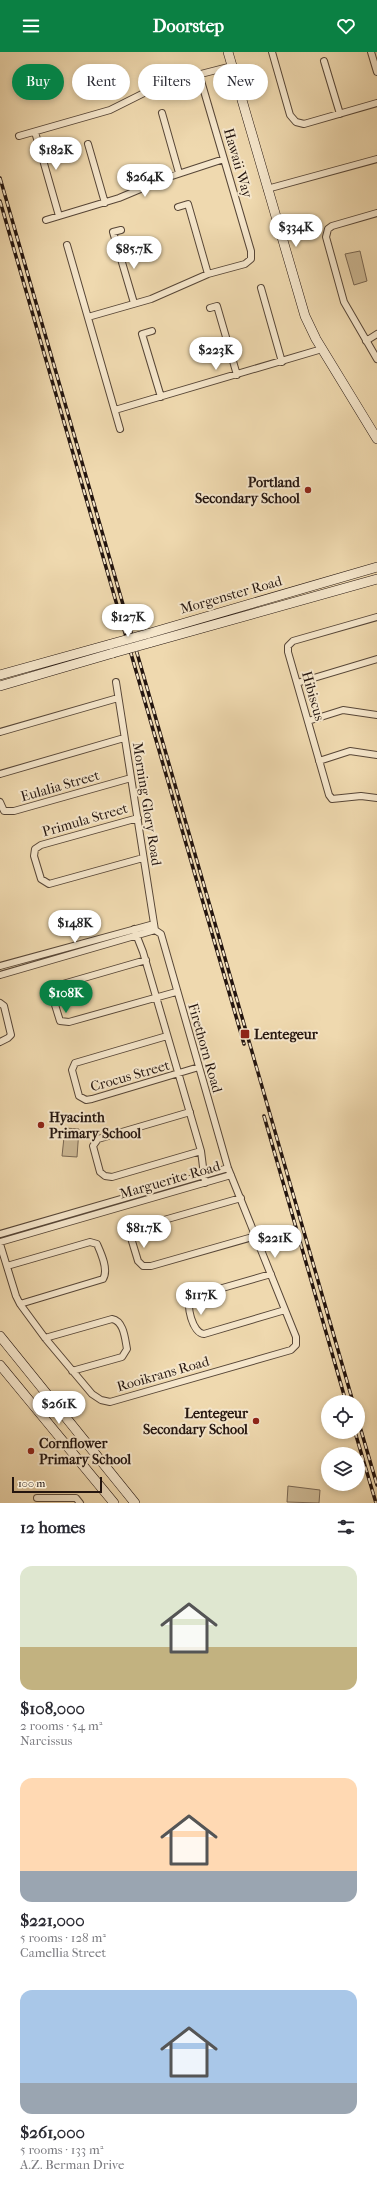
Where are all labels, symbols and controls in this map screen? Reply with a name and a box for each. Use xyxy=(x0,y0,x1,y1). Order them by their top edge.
icon: menu xyxy=(20,15,42,37)
icon: heart xyxy=(335,15,357,37)
text: Doorstep xyxy=(153,16,224,37)
chip: Buy xyxy=(12,64,64,100)
chip: Rent xyxy=(72,64,130,100)
chip: Filters xyxy=(138,64,205,100)
chip: New xyxy=(213,64,268,100)
street label: Hawaii Way xyxy=(220,126,256,200)
pin: $182K xyxy=(28,137,84,171)
text: $182K xyxy=(39,142,73,157)
pin: $264K xyxy=(117,164,173,198)
text: $264K xyxy=(126,169,164,184)
pin: $334K xyxy=(268,214,324,248)
text: $334K xyxy=(279,219,313,234)
pin: $85.7K xyxy=(101,236,167,270)
text: $85.7K xyxy=(116,241,152,256)
pin: $223K xyxy=(188,337,244,371)
text: $223K xyxy=(198,342,234,357)
place label: Portland Secondary School xyxy=(195,474,301,507)
marker: Portland Secondary School xyxy=(303,485,313,495)
street label: Morgenster Road xyxy=(178,572,284,618)
pin: $127K xyxy=(100,604,156,638)
text: $127K xyxy=(111,609,145,624)
street label: Hibiscus xyxy=(298,669,328,723)
street label: Morning Glory Road xyxy=(129,741,165,867)
street label: Eulalia Street xyxy=(19,767,101,805)
street label: Primula Street xyxy=(40,800,130,840)
pin: $148K xyxy=(47,910,103,944)
text: $148K xyxy=(57,915,93,930)
pin: $108K xyxy=(38,980,94,1014)
text: $108K xyxy=(49,985,83,1000)
street label: Firethorn Road xyxy=(184,1001,226,1095)
place label: Lentegeur xyxy=(254,1026,319,1043)
marker: Lentegeur xyxy=(239,1028,251,1040)
street label: Crocus Street xyxy=(88,1057,172,1095)
place label: Hyacinth Primary School xyxy=(49,1109,141,1142)
marker: Hyacinth Primary School xyxy=(36,1120,46,1130)
street label: Marguerite Road xyxy=(118,1157,223,1202)
pin: $81.7K xyxy=(111,1215,177,1249)
text: $81.7K xyxy=(126,1220,162,1235)
pin: $221K xyxy=(247,1225,303,1259)
text: $221K xyxy=(258,1230,292,1245)
pin: $117K xyxy=(173,1282,229,1316)
text: $117K xyxy=(185,1287,217,1302)
street label: Rooikrans Road xyxy=(115,1353,212,1395)
pin: $261K xyxy=(31,1391,87,1425)
map controls xyxy=(321,1395,365,1491)
button: locate xyxy=(321,1395,365,1439)
text: $261K xyxy=(42,1396,76,1411)
place label: Lentegeur Secondary School xyxy=(143,1405,249,1438)
marker: Lentegeur Secondary School xyxy=(251,1416,261,1426)
place label: Cornflower Primary School xyxy=(39,1435,131,1468)
marker: Cornflower Primary School xyxy=(26,1446,36,1456)
button: layers xyxy=(321,1447,365,1491)
scale bar xyxy=(12,1475,102,1494)
text: 100 m xyxy=(18,1477,46,1490)
icon: filters xyxy=(335,1516,357,1538)
text: 12 homes xyxy=(20,1517,85,1537)
icon: home xyxy=(153,1592,225,1664)
text: $108,000 xyxy=(20,1698,85,1718)
text: 2 rooms · 54 m² xyxy=(20,1718,102,1733)
text: Narcissus xyxy=(20,1733,72,1748)
icon: home xyxy=(153,1804,225,1876)
text: $221,000 xyxy=(20,1910,85,1930)
text: 5 rooms · 128 m² xyxy=(20,1930,106,1945)
text: Camellia Street xyxy=(20,1945,106,1960)
icon: home xyxy=(153,2016,225,2088)
text: $261,000 xyxy=(20,2122,85,2142)
text: 5 rooms · 133 m² xyxy=(20,2142,103,2157)
text: A.Z. Berman Drive xyxy=(20,2157,125,2172)

